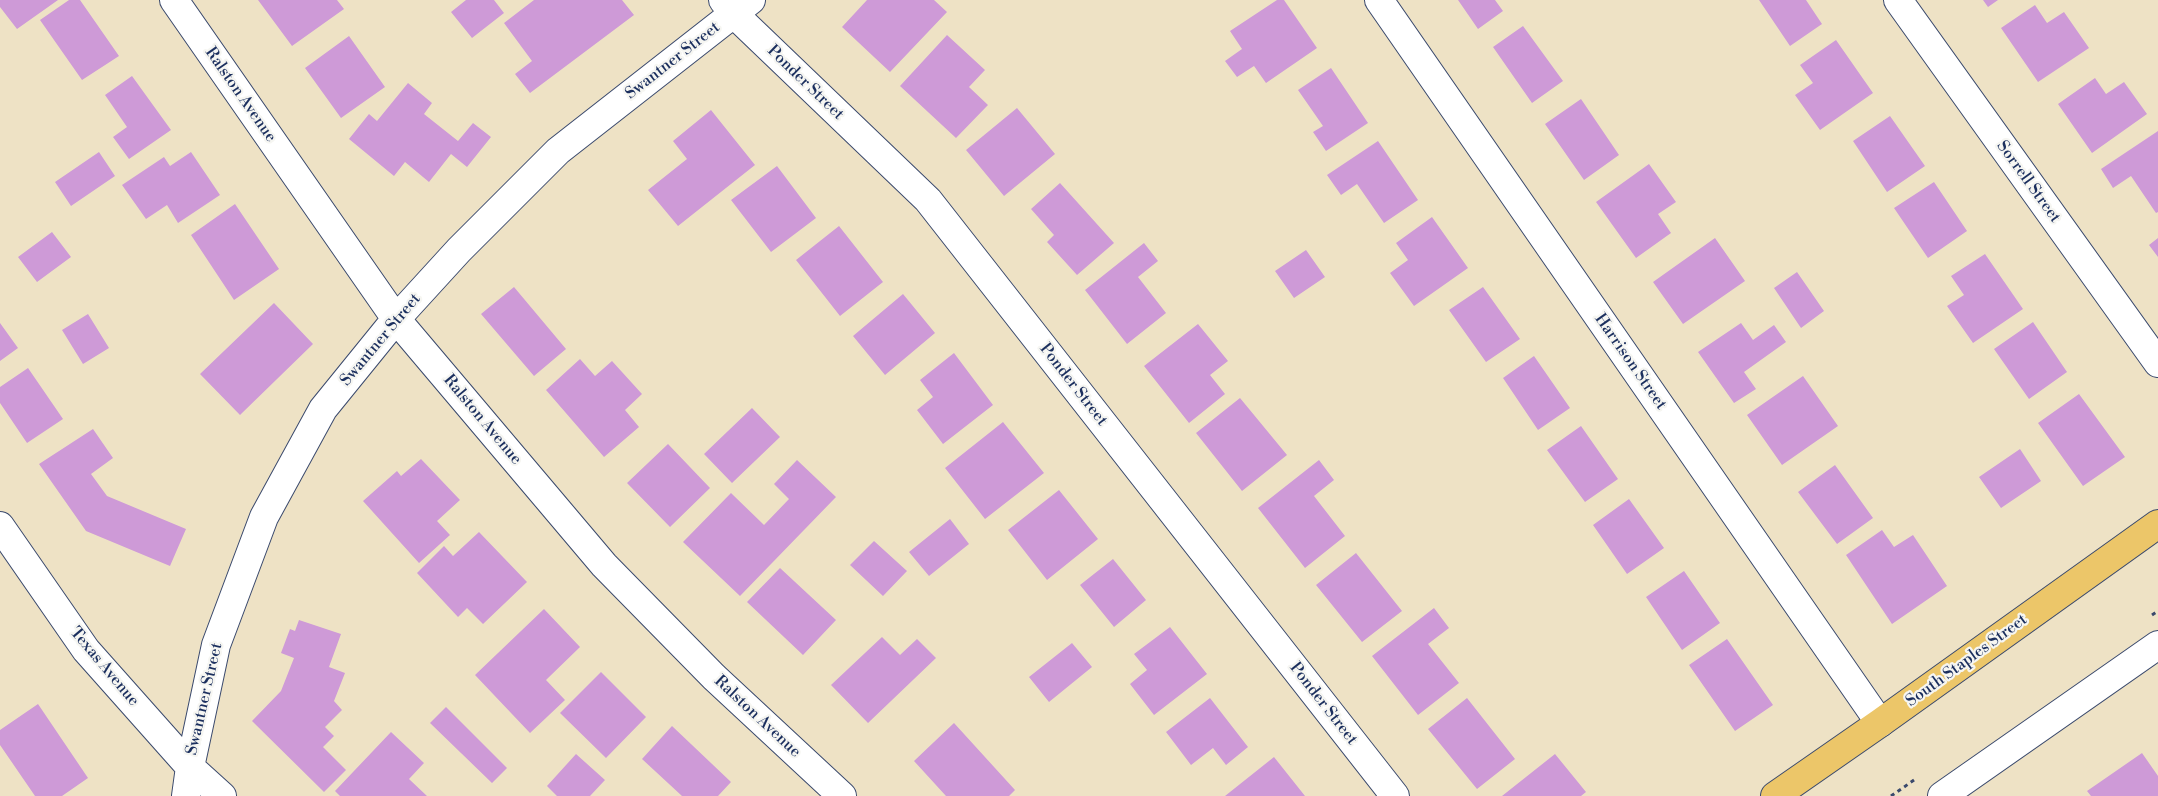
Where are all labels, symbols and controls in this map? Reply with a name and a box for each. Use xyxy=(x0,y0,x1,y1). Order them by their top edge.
street label: Swantner Street xyxy=(622,18,724,104)
street label: Ponder Street xyxy=(763,42,847,124)
street label: Ralston Avenue xyxy=(200,44,280,146)
street label: Sorrell Street xyxy=(1992,137,2064,227)
street label: Swantner Street xyxy=(337,290,425,390)
street label: Harrison Street xyxy=(1590,310,1670,414)
street label: Ponder Street xyxy=(1035,340,1111,430)
street label: Ralston Avenue xyxy=(439,371,525,469)
street label: South Staples Street xyxy=(1903,611,2031,711)
street label: Texas Avenue xyxy=(65,624,143,710)
street label: Swantner Street xyxy=(183,641,227,757)
street label: Ponder Street xyxy=(1285,659,1361,749)
street label: Ralston Avenue xyxy=(710,672,804,762)

